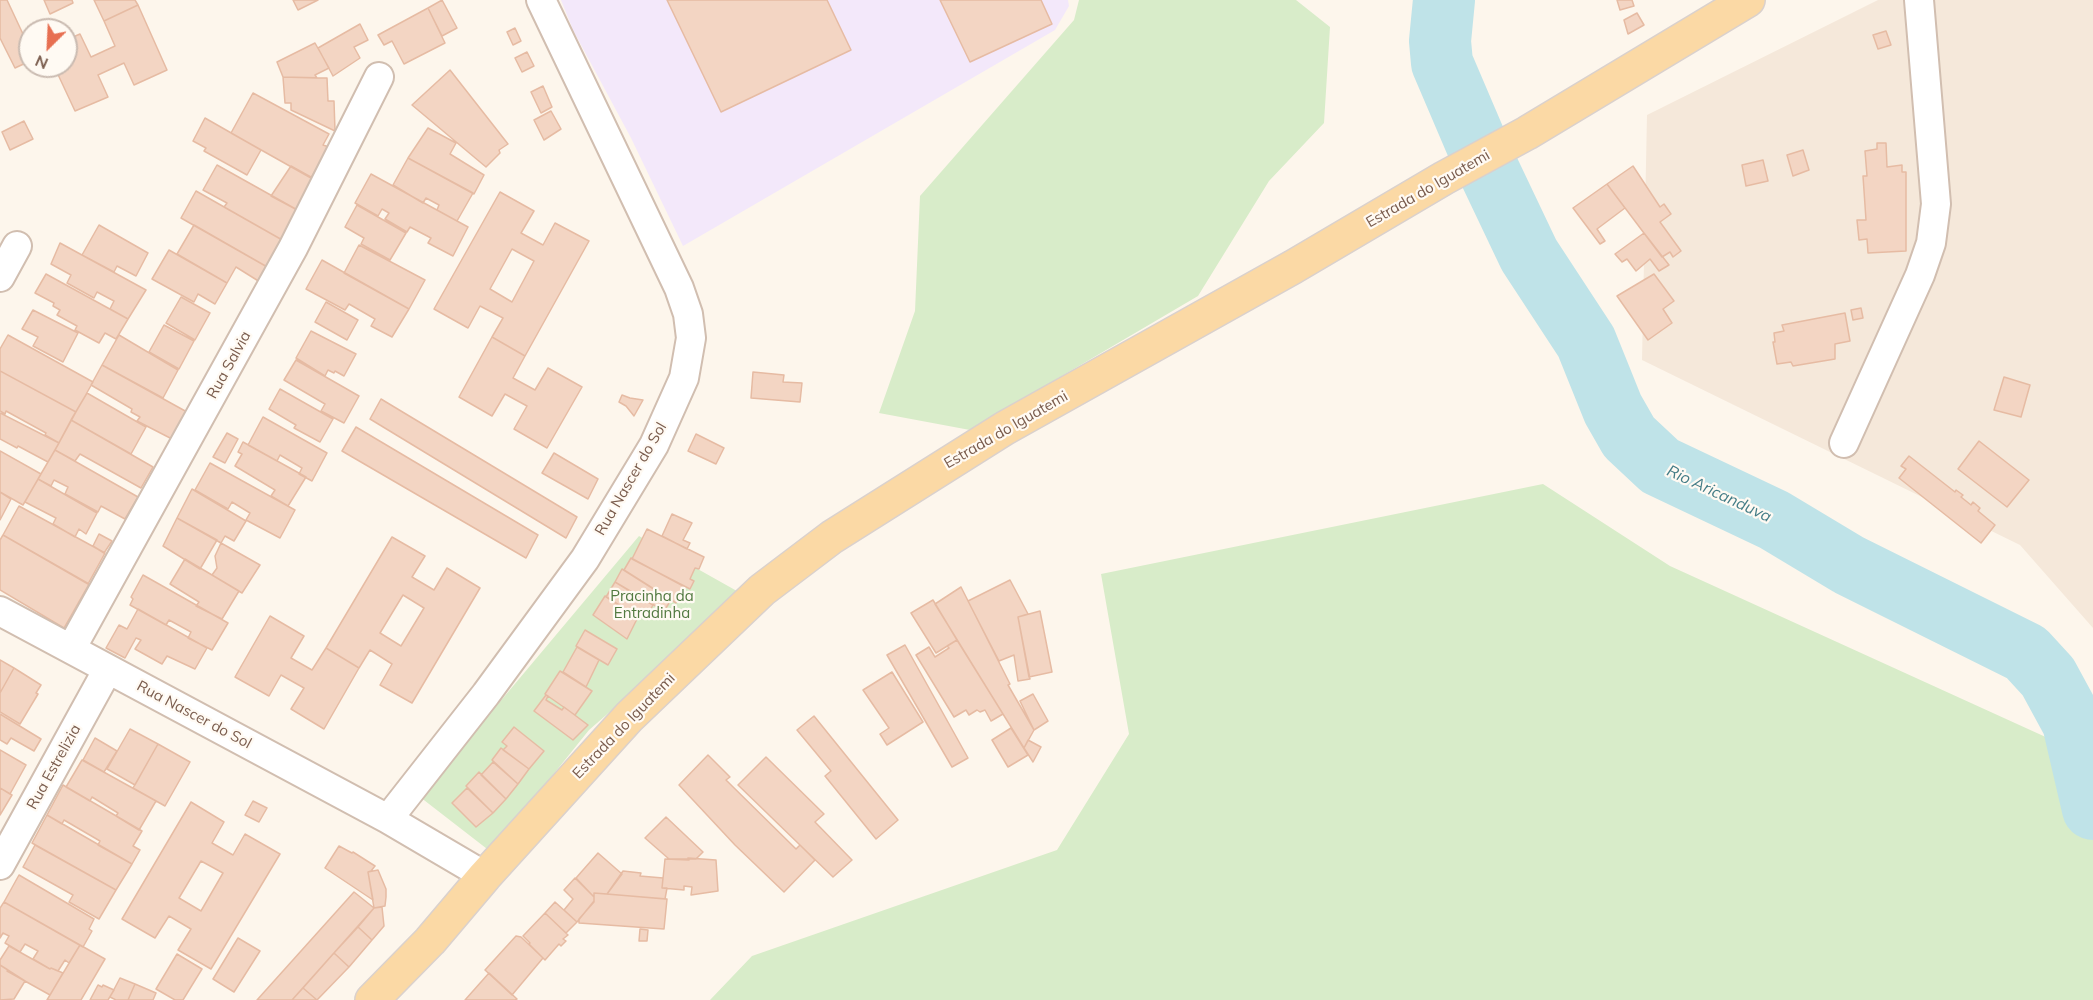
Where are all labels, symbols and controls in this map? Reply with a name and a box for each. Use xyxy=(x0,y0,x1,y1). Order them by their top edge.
north arrow xyxy=(18,18,78,78)
text: N xyxy=(32,51,51,74)
street label: Estrada do Iguatemi xyxy=(1363,146,1493,232)
street label: Rua Salvia xyxy=(203,328,255,402)
street label: Estrada do Iguatemi xyxy=(941,387,1071,473)
street label: Rua Nascer do Sol xyxy=(591,419,671,539)
water label: Rio Aricanduva xyxy=(1664,461,1774,527)
park label: Pracinha da Entradinha xyxy=(610,587,694,622)
street label: Estrada do Iguatemi xyxy=(569,669,679,783)
street label: Rua Nascer do Sol xyxy=(134,677,254,753)
street label: Rua Estrelizia xyxy=(23,721,85,813)

